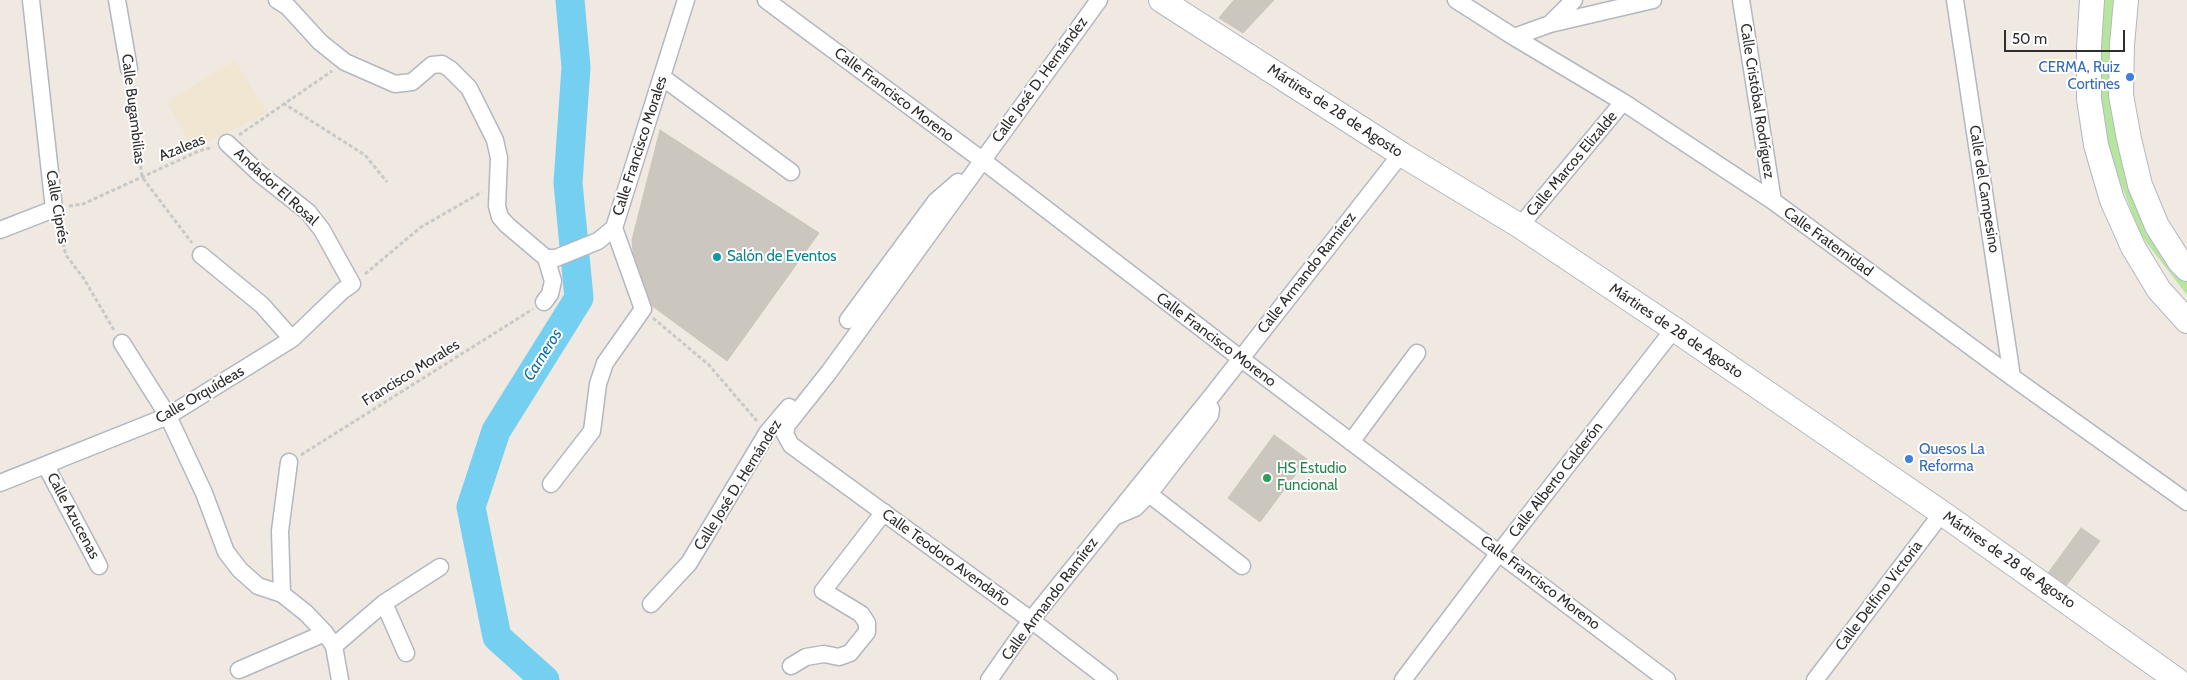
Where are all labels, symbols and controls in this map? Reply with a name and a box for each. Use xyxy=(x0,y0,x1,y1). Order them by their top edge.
street label: Calle José D. Hernández xyxy=(988,14,1092,146)
scale bar xyxy=(2007,20,2128,52)
street label: Calle Cristóbal Rodríguez xyxy=(1736,22,1778,180)
text: 50 m xyxy=(2012,30,2047,48)
street label: Calle Francisco Moreno xyxy=(830,44,958,146)
street label: Calle Bugambilias xyxy=(117,53,149,165)
place label: CERMA, Ruiz Cortines xyxy=(2038,59,2120,94)
street label: Mártires de 28 de Agosto xyxy=(1264,61,1406,161)
marker: CERMA, Ruiz Cortines xyxy=(2124,71,2136,83)
street label: Calle Francisco Morales xyxy=(609,74,671,218)
street label: Calle Marcos Elizalde xyxy=(1523,108,1621,220)
street label: Calle del Campesino xyxy=(1965,124,2003,254)
street label: Azaleas xyxy=(156,131,208,165)
street label: Andador El Rosal xyxy=(230,145,322,229)
street label: Calle Ciprés xyxy=(42,169,72,245)
street label: Calle Fraternidad xyxy=(1780,204,1876,280)
street label: Calle Armando Ramírez xyxy=(1254,209,1360,337)
place label: Salón de Eventos xyxy=(727,248,837,266)
marker: Salón de Eventos xyxy=(711,251,723,263)
street label: Mártires de 28 de Agosto xyxy=(1606,280,1746,382)
street label: Calle Francisco Moreno xyxy=(1152,289,1280,391)
water label: Carneros xyxy=(520,326,566,384)
street label: Francisco Morales xyxy=(359,336,463,410)
street label: Calle Orquídeas xyxy=(153,362,247,428)
street label: Calle José D. Hernández xyxy=(690,416,786,554)
street label: Calle Alberto Calderón xyxy=(1505,419,1607,541)
place label: Quesos La Reforma xyxy=(1919,441,1985,476)
marker: Quesos La Reforma xyxy=(1903,453,1915,465)
place label: HS Estudio Funcional xyxy=(1277,460,1347,495)
street label: Calle Azucenas xyxy=(43,470,103,562)
marker: HS Estudio Funcional xyxy=(1261,472,1273,484)
street label: Calle Teodoro Avendaño xyxy=(878,505,1014,611)
street label: Mártires de 28 de Agosto xyxy=(1939,507,2079,613)
street label: Calle Francisco Moreno xyxy=(1476,532,1604,634)
street label: Calle Armando Ramírez xyxy=(998,534,1102,664)
street label: Calle Delfino Victoria xyxy=(1832,538,1926,654)

